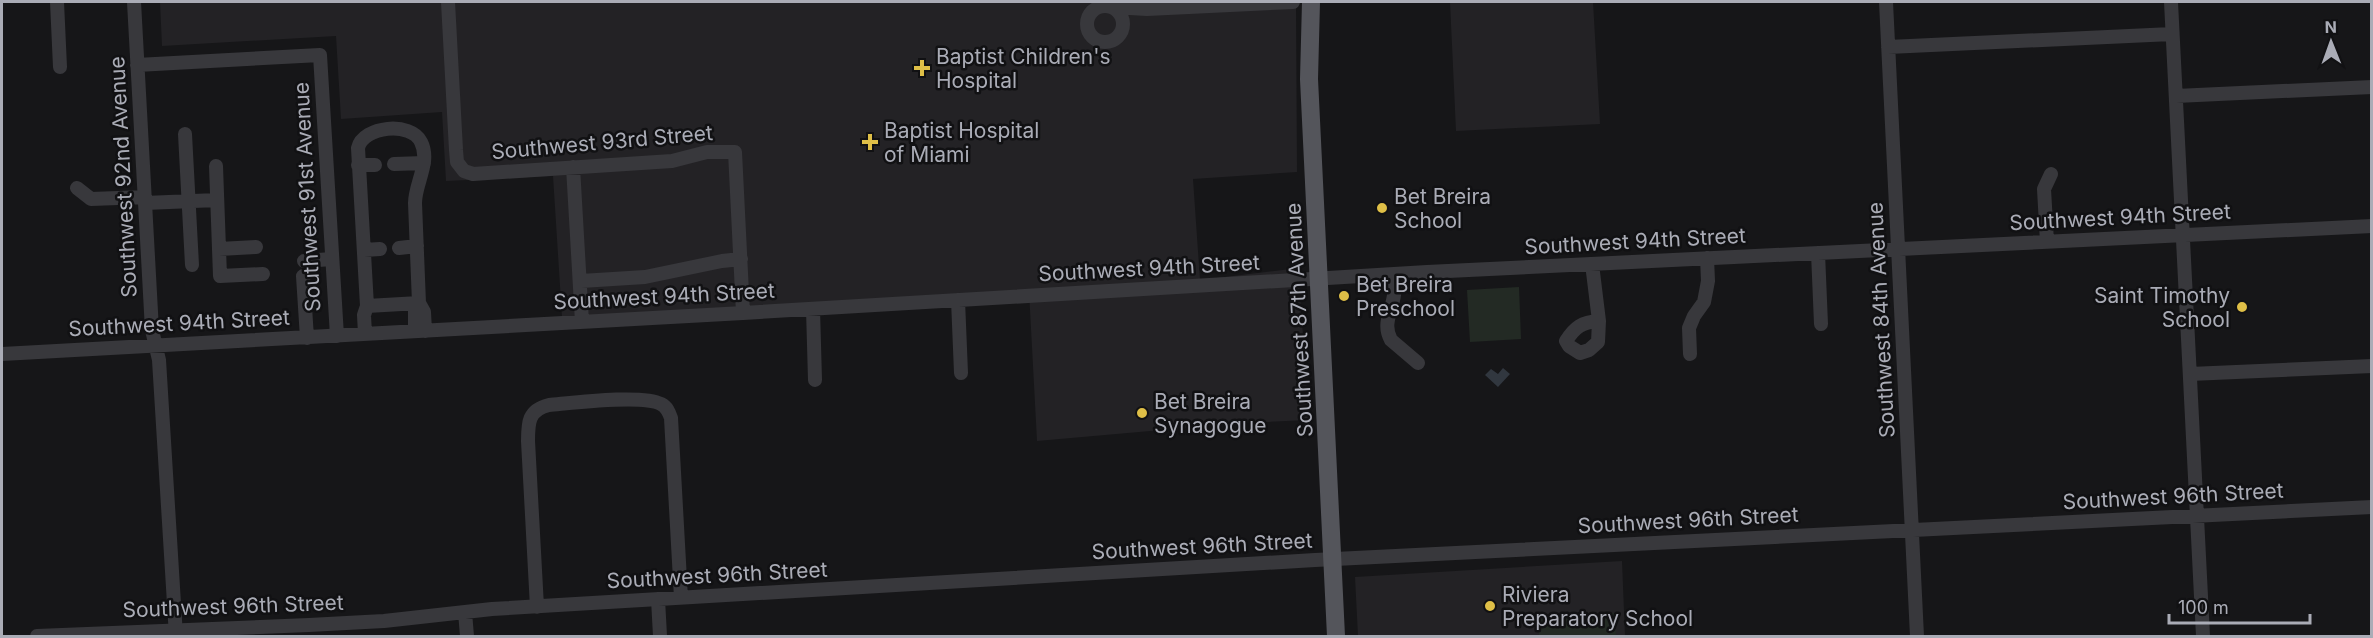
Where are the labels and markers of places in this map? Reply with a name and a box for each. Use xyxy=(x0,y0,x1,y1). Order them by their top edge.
place label: Baptist Children's Hospital xyxy=(936,44,1111,93)
marker: Baptist Children's Hospital xyxy=(913,59,931,77)
place label: Baptist Hospital of Miami xyxy=(884,118,1039,167)
marker: Baptist Hospital of Miami xyxy=(861,133,879,151)
place label: Bet Breira School xyxy=(1394,184,1491,233)
marker: Bet Breira School xyxy=(1375,201,1389,215)
place label: Bet Breira Preschool xyxy=(1356,272,1455,321)
place label: Saint Timothy School xyxy=(2094,283,2230,332)
marker: Bet Breira Preschool xyxy=(1337,289,1351,303)
marker: Saint Timothy School xyxy=(2235,300,2249,314)
place label: Bet Breira Synagogue xyxy=(1154,389,1267,438)
marker: Bet Breira Synagogue xyxy=(1135,406,1149,420)
place label: Riviera Preparatory School xyxy=(1502,582,1693,631)
marker: Riviera Preparatory School xyxy=(1483,599,1497,613)

